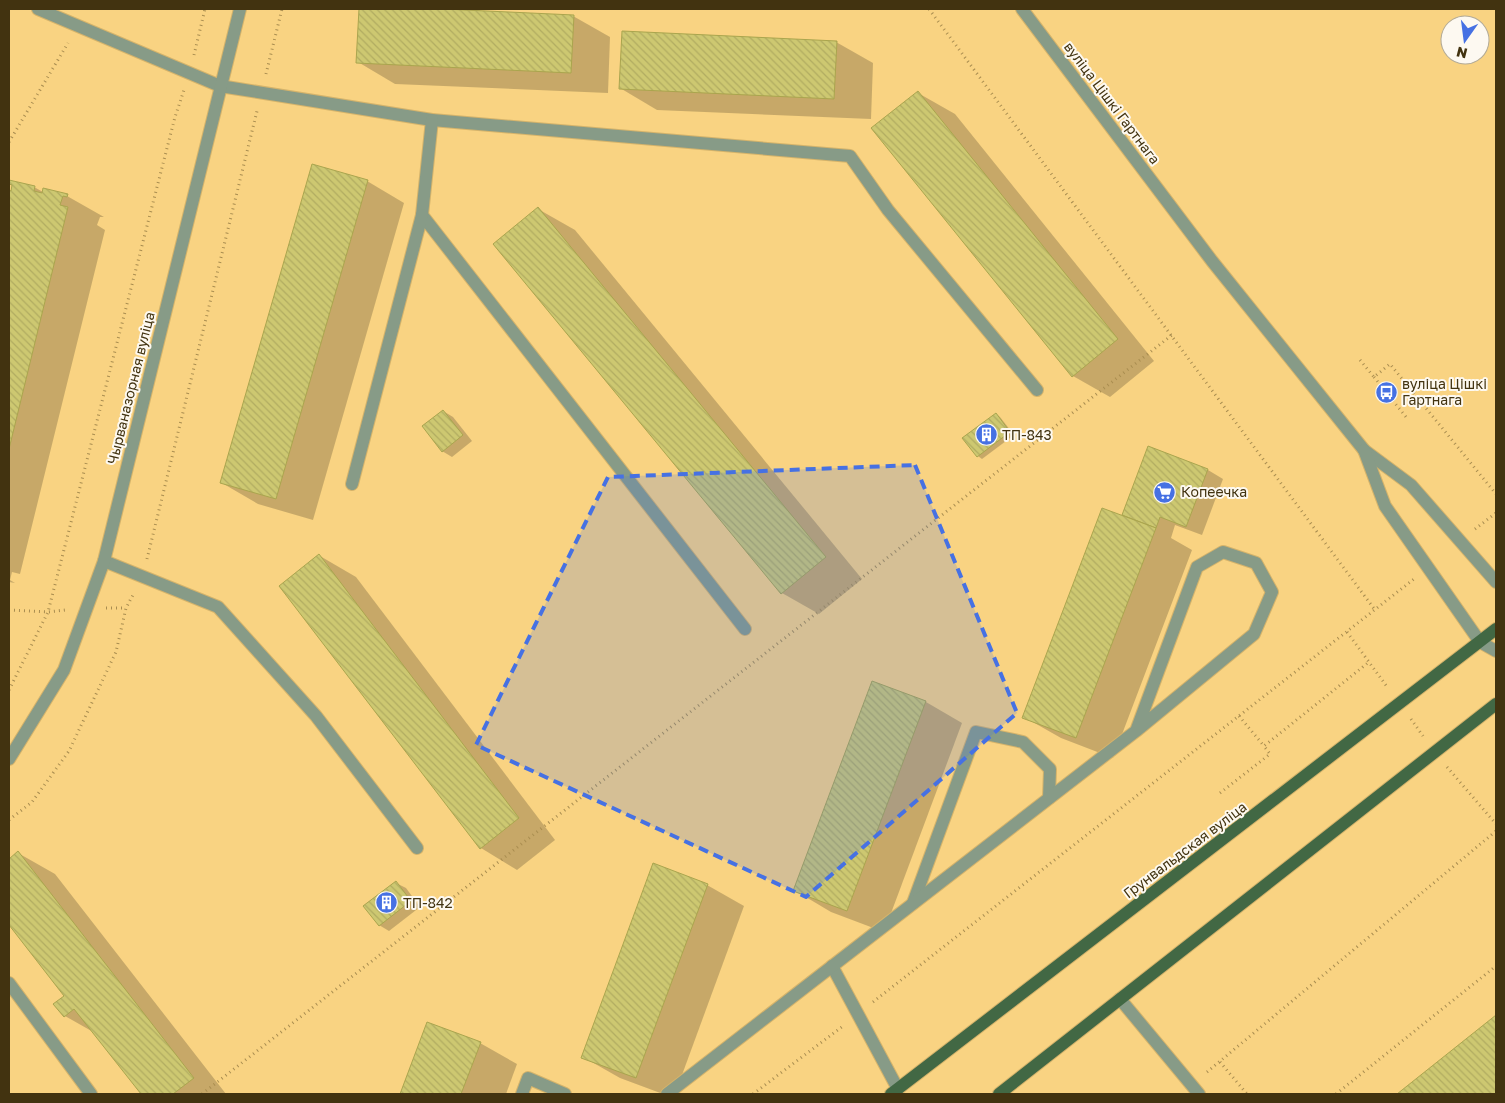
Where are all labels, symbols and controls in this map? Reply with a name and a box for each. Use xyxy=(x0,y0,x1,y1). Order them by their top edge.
north arrow xyxy=(1440,15,1490,65)
street label: вуліца Цішкі Гартнага xyxy=(1061,38,1164,167)
text: N xyxy=(1455,44,1469,63)
street label: Чырваназорная вуліца xyxy=(103,310,158,466)
place label: вуліца Цішкі Гартнага xyxy=(1402,375,1487,408)
bus stop icon: вуліца Цішкі Гартнага xyxy=(1374,380,1398,404)
building icon: ТП-843 xyxy=(974,423,998,447)
place label: ТП-843 xyxy=(1002,426,1052,443)
supermarket icon: Копеечка xyxy=(1153,480,1177,504)
place label: Копеечка xyxy=(1181,483,1247,500)
street label: Грунвальдская вуліца xyxy=(1120,798,1250,901)
building icon: ТП-842 xyxy=(375,891,399,915)
place label: ТП-842 xyxy=(403,894,453,911)

